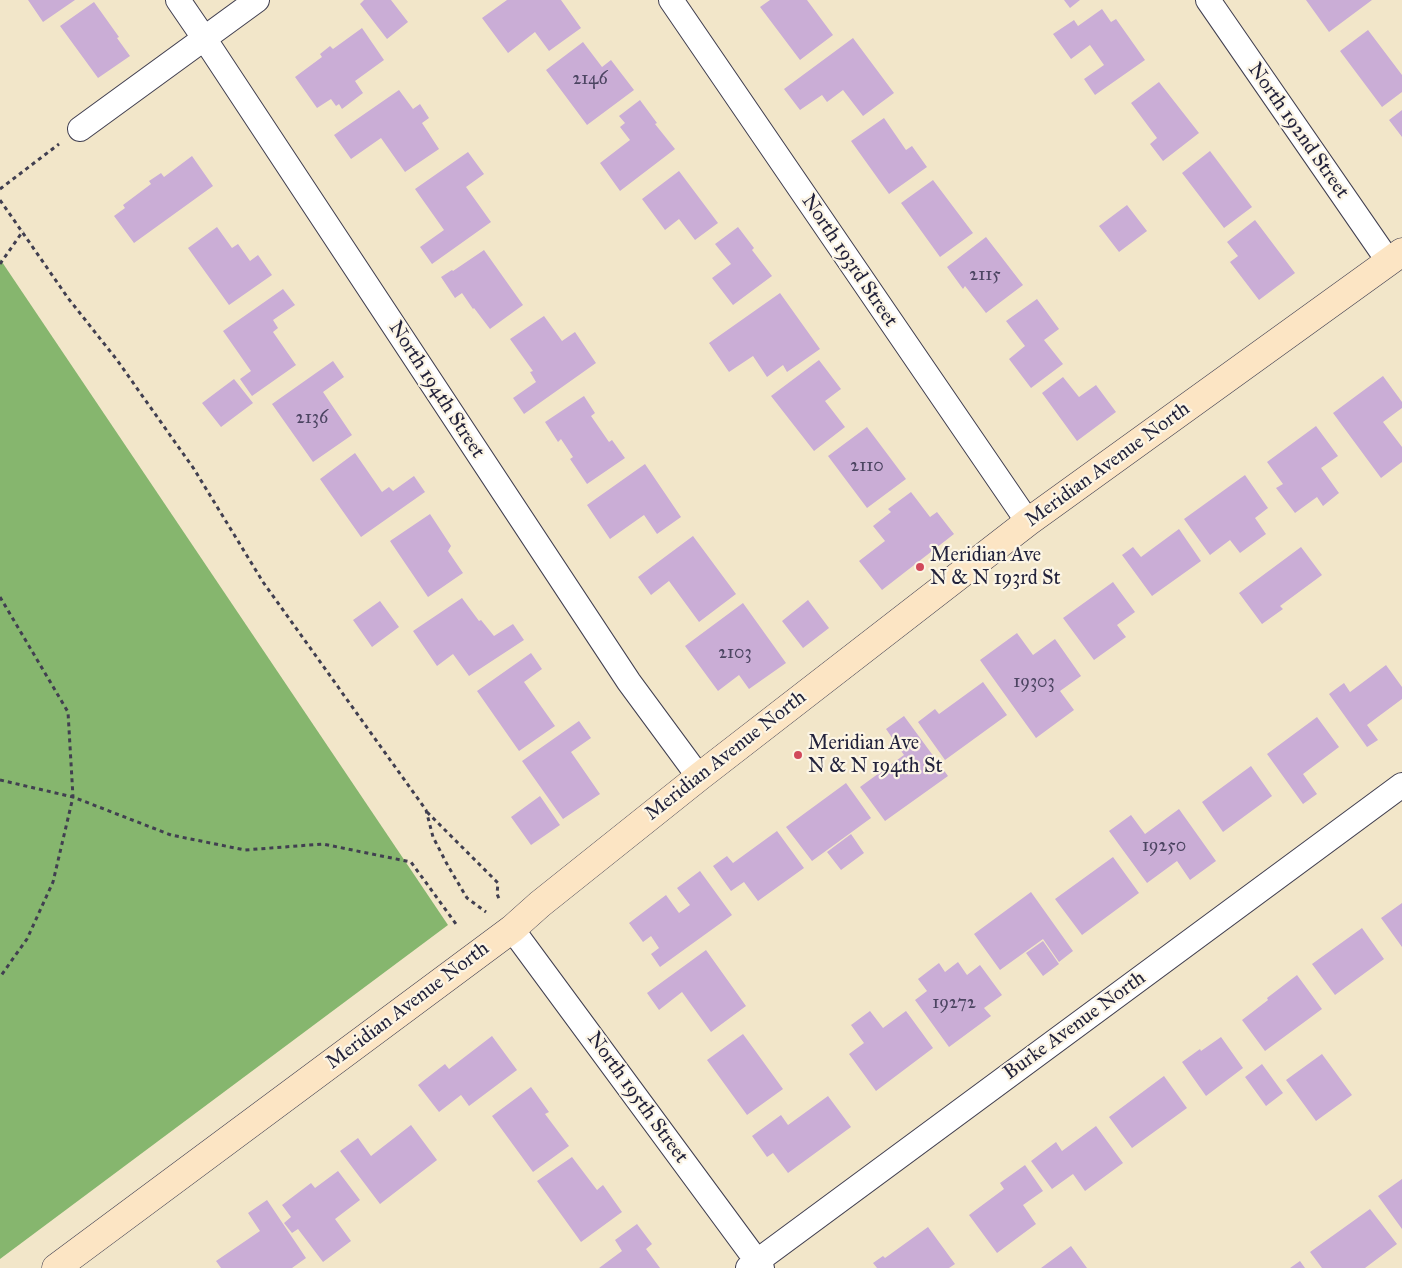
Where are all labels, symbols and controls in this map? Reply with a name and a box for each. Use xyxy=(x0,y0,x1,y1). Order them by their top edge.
street label: North 192nd Street xyxy=(1242,59,1354,203)
house number: 2146 xyxy=(572,69,608,91)
street label: North 193rd Street xyxy=(796,190,902,332)
house number: 2115 xyxy=(969,265,1001,287)
street label: North 194th Street xyxy=(383,317,489,463)
street label: Meridian Avenue North xyxy=(1021,397,1195,533)
house number: 2136 xyxy=(296,408,328,430)
house number: 2110 xyxy=(850,456,884,478)
place label: Meridian Ave N & N 193rd St xyxy=(930,544,1061,591)
marker: Meridian Ave N & N 193rd St xyxy=(914,561,926,573)
house number: 2103 xyxy=(718,643,752,665)
house number: 19303 xyxy=(1013,672,1055,694)
street label: Meridian Avenue North xyxy=(641,686,811,826)
place label: Meridian Ave N & N 194th St xyxy=(808,732,943,779)
marker: Meridian Ave N & N 194th St xyxy=(792,749,804,761)
house number: 19250 xyxy=(1142,836,1186,858)
street label: Meridian Avenue North xyxy=(322,937,494,1075)
street label: Burke Avenue North xyxy=(999,966,1151,1086)
house number: 19272 xyxy=(932,993,976,1015)
street label: North 195th Street xyxy=(581,1028,693,1168)

